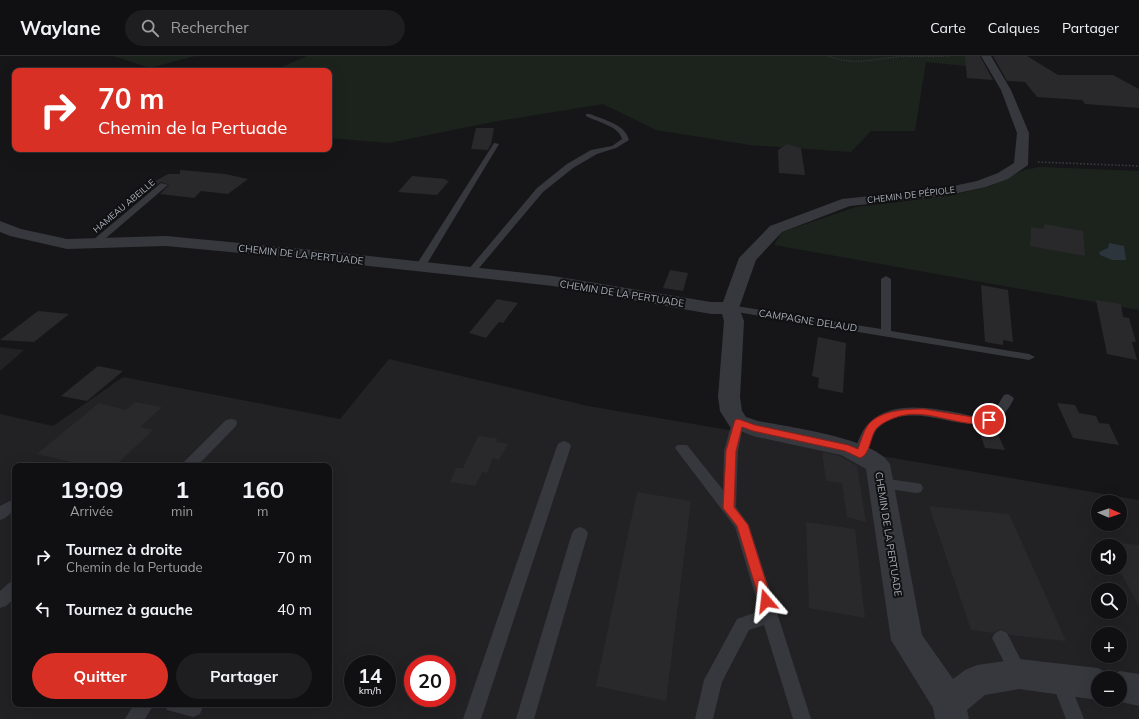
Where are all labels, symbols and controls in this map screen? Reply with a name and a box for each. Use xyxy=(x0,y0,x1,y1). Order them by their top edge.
search box xyxy=(125,10,405,46)
text: Waylane xyxy=(20,16,101,40)
icon: search xyxy=(139,17,161,39)
text: Rechercher xyxy=(171,18,249,37)
text: Carte xyxy=(930,19,966,37)
text: Calques xyxy=(988,19,1040,37)
text: Partager xyxy=(1062,19,1119,37)
text: 70 m xyxy=(98,81,164,116)
icon: right xyxy=(32,84,84,136)
text: Chemin de la Pertuade xyxy=(98,116,287,139)
street label: HAMEAU ABEILLE xyxy=(91,177,157,235)
street label: CHEMIN DE PÉPIOLE xyxy=(866,184,955,205)
street label: CHEMIN DE LA PERTUADE xyxy=(238,241,364,268)
street label: CHEMIN DE LA PERTUADE xyxy=(559,277,685,310)
street label: CAMPAGNE DELAUD xyxy=(758,306,858,335)
pin xyxy=(972,403,1006,437)
icon: arrive xyxy=(978,409,1000,431)
street label: CHEMIN DE LA PERTUADE xyxy=(872,471,905,597)
text: 19:09 xyxy=(60,474,123,504)
text: 1 xyxy=(175,474,189,504)
text: 160 xyxy=(241,474,284,504)
north arrow xyxy=(1091,495,1127,531)
map controls xyxy=(1091,495,1127,707)
text: Arrivée xyxy=(70,503,113,519)
text: min xyxy=(171,503,193,519)
text: m xyxy=(257,503,268,519)
button: sound xyxy=(1091,539,1127,575)
text: Tournez à droite xyxy=(66,540,182,559)
icon: right xyxy=(32,546,54,568)
text: 70 m xyxy=(277,548,312,567)
text: Chemin de la Pertuade xyxy=(66,559,203,575)
position arrow xyxy=(745,580,787,622)
button: search xyxy=(1091,583,1127,619)
icon: left xyxy=(32,598,54,620)
text: Tournez à gauche xyxy=(66,600,193,619)
text: 40 m xyxy=(277,600,312,619)
button: + xyxy=(1091,627,1127,663)
button: Quitter xyxy=(32,653,168,699)
button: Partager xyxy=(176,653,312,699)
speed limit sign: 20 xyxy=(404,655,456,707)
text: 14 xyxy=(358,663,382,688)
button: − xyxy=(1091,671,1127,707)
text: km/h xyxy=(359,684,381,697)

